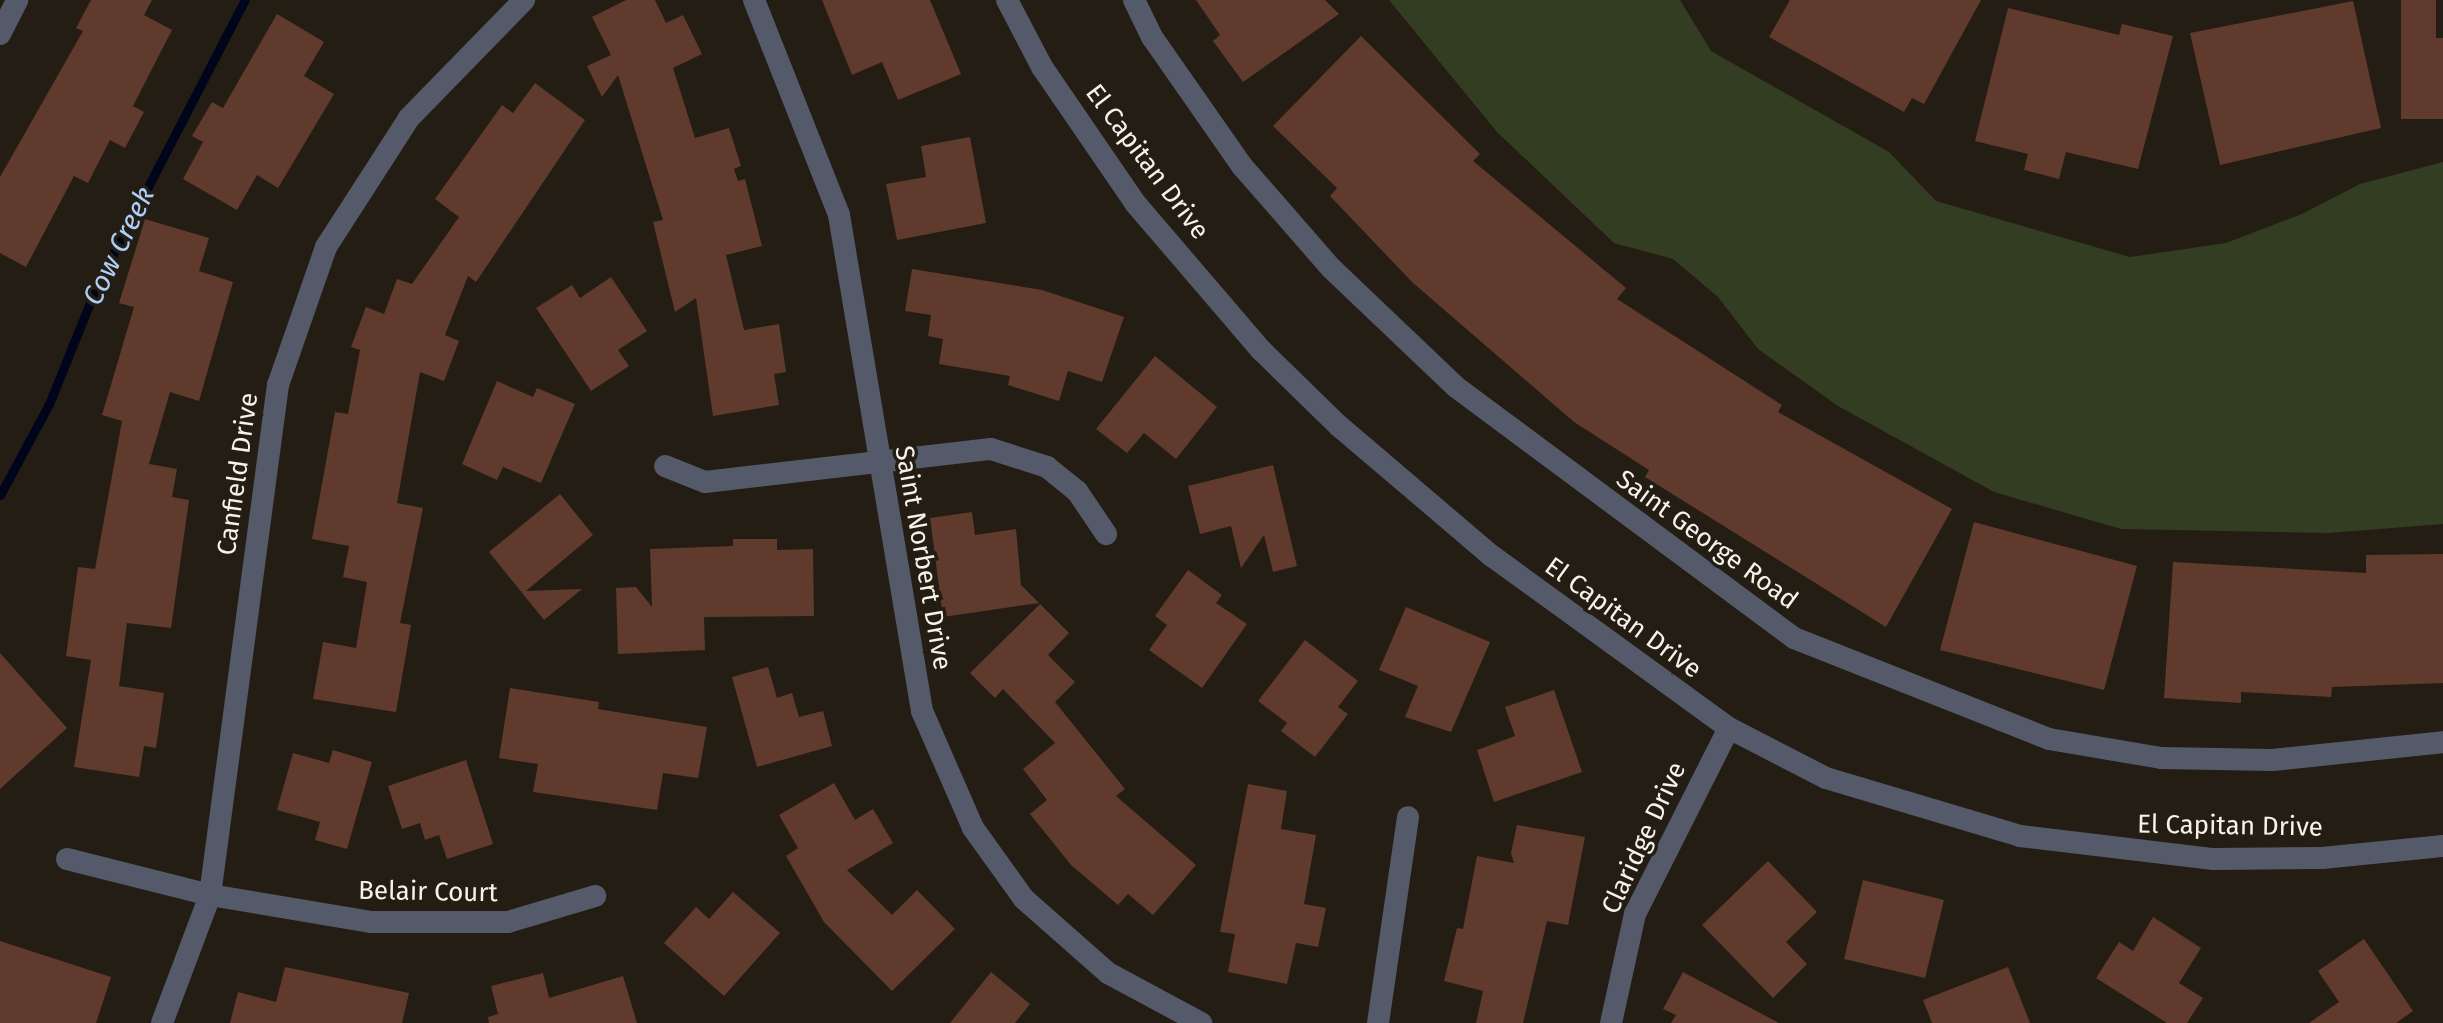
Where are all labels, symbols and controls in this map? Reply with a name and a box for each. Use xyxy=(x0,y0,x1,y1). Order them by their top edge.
street label: El Capitan Drive xyxy=(1079,78,1215,246)
water label: Cow Creek xyxy=(76,181,162,311)
street label: Canfield Drive xyxy=(211,391,265,557)
street label: Saint Norbert Drive xyxy=(888,443,958,673)
street label: Saint George Road xyxy=(1610,464,1804,616)
street label: El Capitan Drive xyxy=(1539,551,1707,685)
street label: Claridge Drive xyxy=(1595,757,1693,919)
street label: El Capitan Drive xyxy=(2137,809,2323,843)
street label: Belair Court xyxy=(358,875,498,909)

